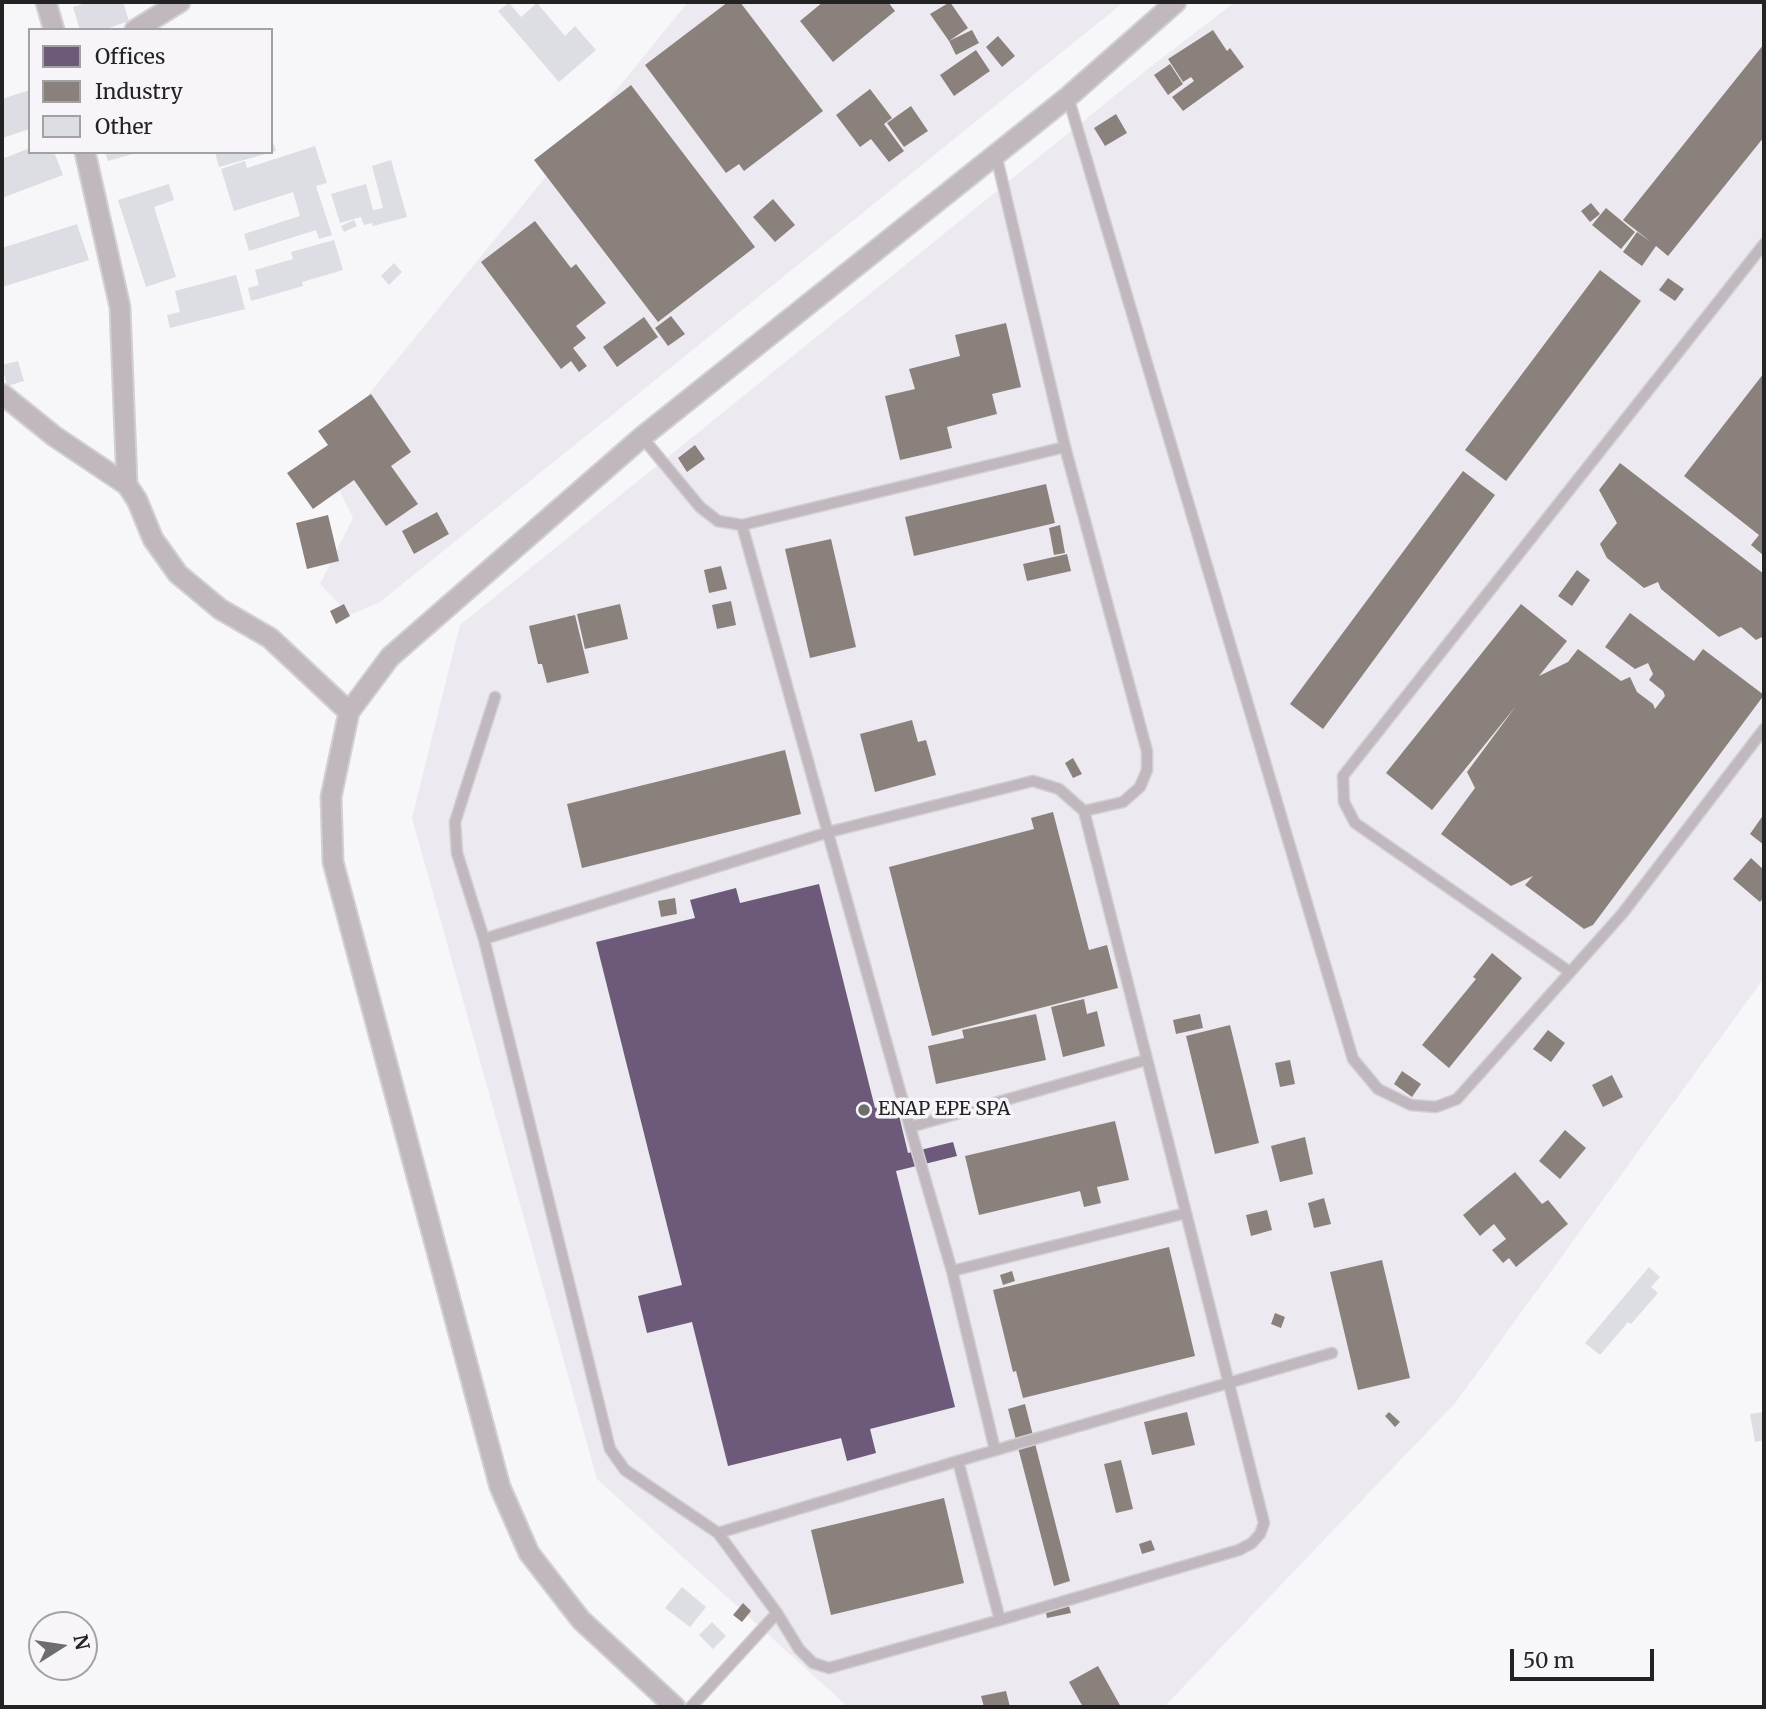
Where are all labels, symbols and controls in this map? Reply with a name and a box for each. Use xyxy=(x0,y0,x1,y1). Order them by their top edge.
legend xyxy=(28,28,273,154)
text: Offices xyxy=(95,43,165,70)
text: Industry xyxy=(95,78,183,105)
text: Other xyxy=(95,113,153,140)
place label: ENAP EPE SPA xyxy=(878,1099,1010,1121)
marker: ENAP EPE SPA xyxy=(856,1102,872,1118)
north arrow xyxy=(28,1611,98,1681)
text: N xyxy=(68,1632,95,1652)
scale bar xyxy=(1514,1636,1658,1680)
text: 50 m xyxy=(1523,1647,1574,1674)

